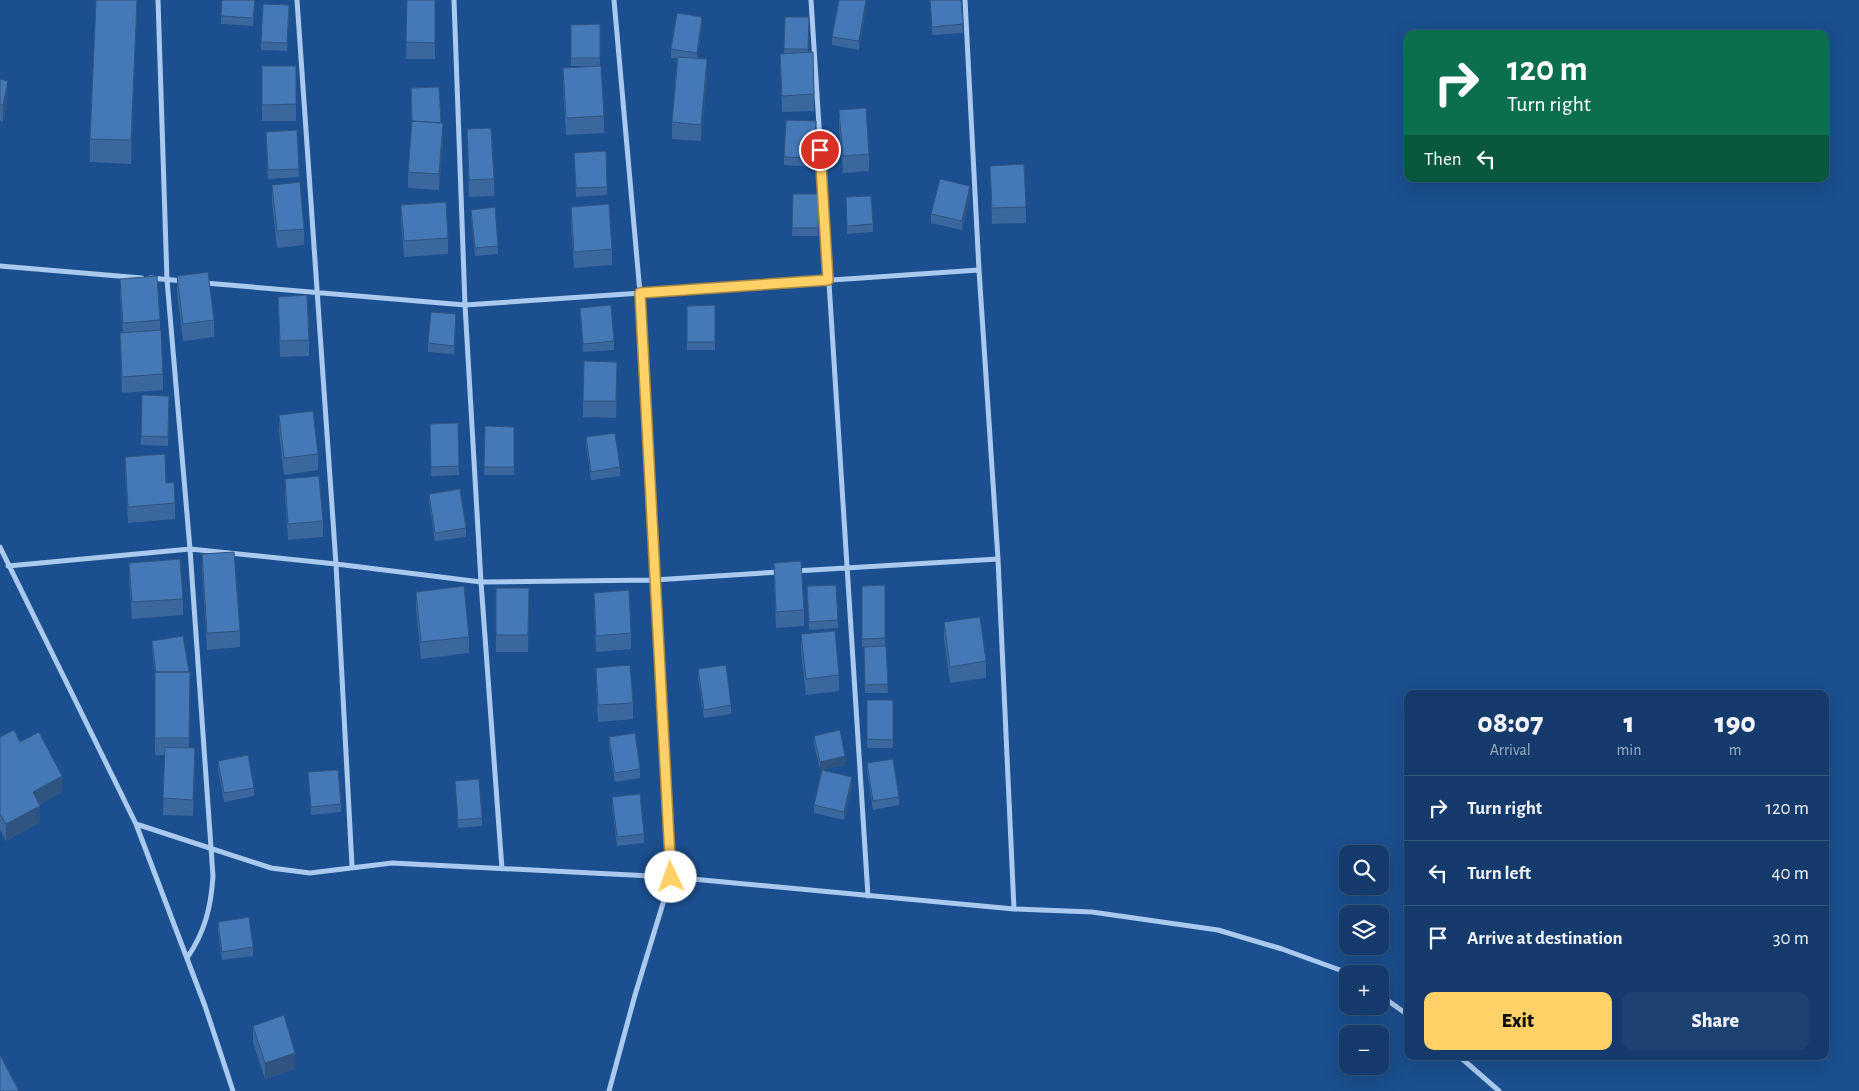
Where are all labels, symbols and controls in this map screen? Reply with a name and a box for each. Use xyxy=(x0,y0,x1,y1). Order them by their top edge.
icon: right xyxy=(1424,50,1489,115)
text: 120 m xyxy=(1507,52,1588,87)
text: Turn right xyxy=(1507,93,1591,115)
pin xyxy=(799,129,841,171)
icon: arrive xyxy=(806,136,834,164)
icon: left xyxy=(1472,145,1500,173)
text: Then xyxy=(1424,150,1462,169)
text: 08:07 xyxy=(1477,708,1543,738)
text: 1 xyxy=(1623,708,1634,738)
text: 190 xyxy=(1715,708,1756,738)
text: Arrival xyxy=(1490,742,1531,758)
text: min xyxy=(1617,742,1641,758)
text: m xyxy=(1729,742,1742,758)
icon: right xyxy=(1424,794,1452,822)
text: Turn right xyxy=(1467,799,1542,818)
text: 120 m xyxy=(1765,799,1809,818)
map controls xyxy=(1339,845,1389,1075)
button: search xyxy=(1339,845,1389,895)
position arrow xyxy=(644,850,696,902)
icon: left xyxy=(1424,859,1452,887)
text: Turn left xyxy=(1467,864,1531,883)
text: 40 m xyxy=(1771,864,1809,883)
button: layers xyxy=(1339,905,1389,955)
icon: arrive xyxy=(1424,924,1452,952)
text: Arrive at destination xyxy=(1467,929,1623,948)
text: 30 m xyxy=(1773,929,1809,948)
button: + xyxy=(1339,965,1389,1015)
button: Exit xyxy=(1424,992,1612,1050)
button: Share xyxy=(1622,992,1809,1050)
button: − xyxy=(1339,1025,1389,1075)

